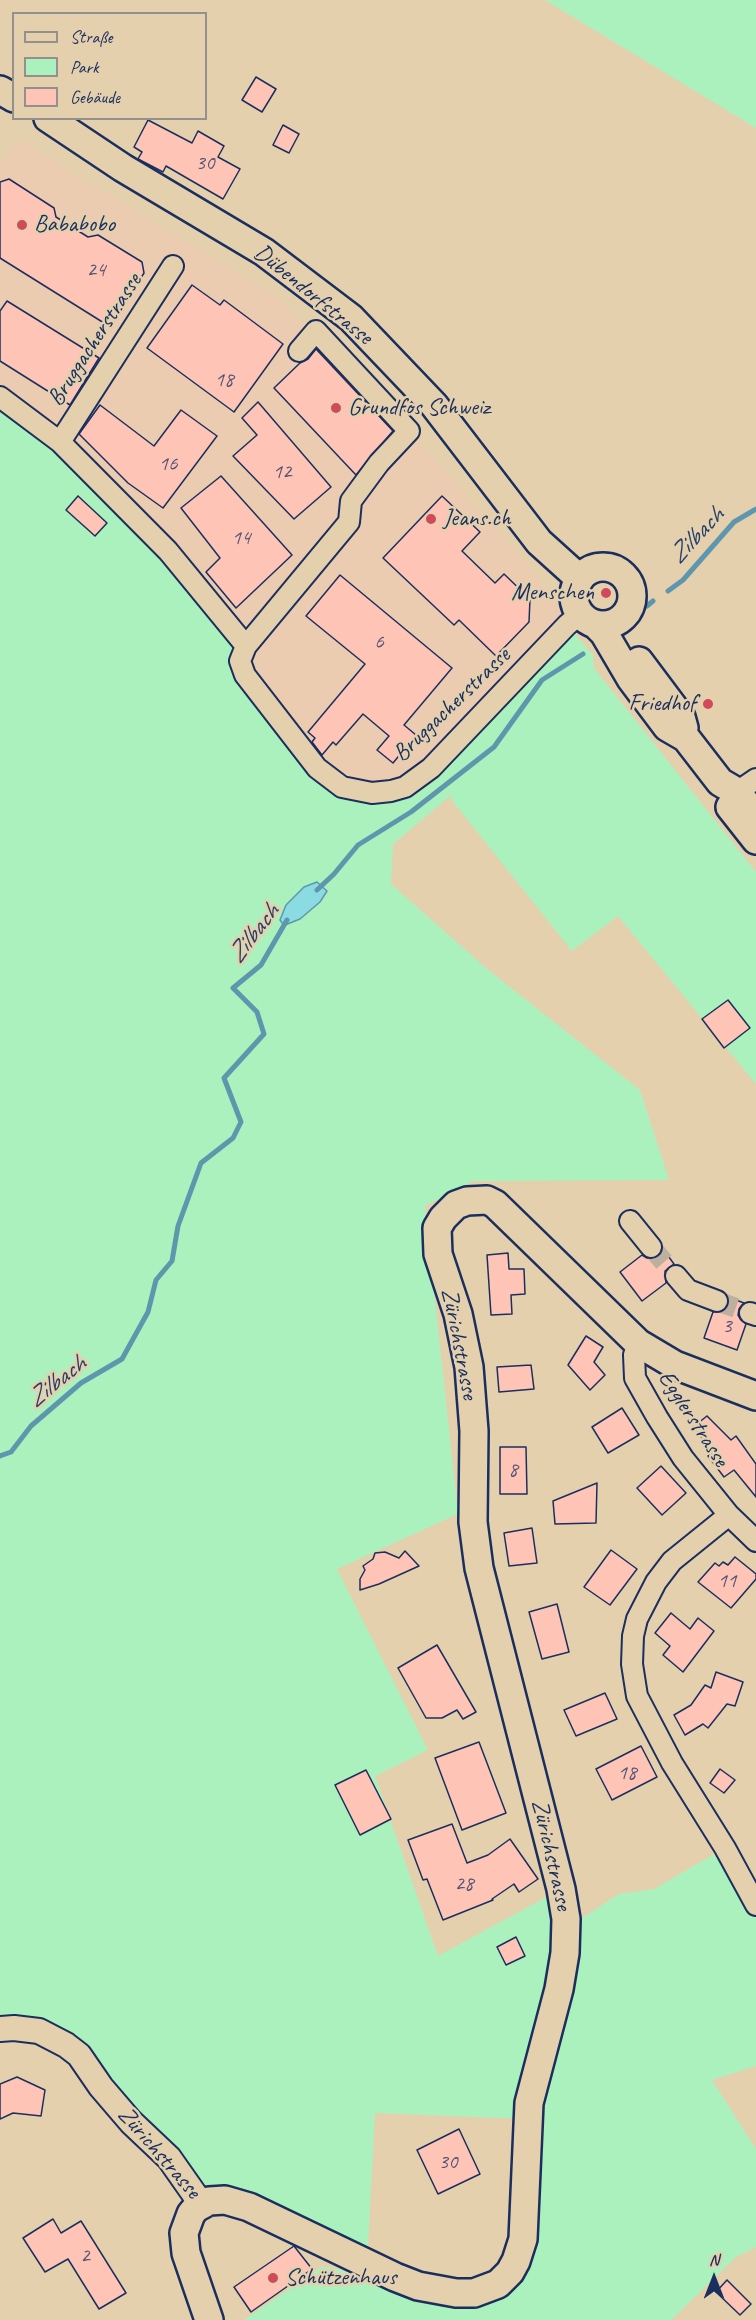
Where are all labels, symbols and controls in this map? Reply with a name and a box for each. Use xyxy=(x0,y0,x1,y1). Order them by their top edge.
legend xyxy=(12,12,207,120)
text: Straße xyxy=(70,26,112,48)
text: Park xyxy=(70,56,99,78)
text: Gebäude xyxy=(70,86,120,108)
house number: 30 xyxy=(196,150,214,176)
place label: Bababobo xyxy=(34,211,115,239)
marker: Bababobo xyxy=(15,218,29,232)
street label: Dübendorfstrasse xyxy=(248,238,378,352)
house number: 24 xyxy=(87,257,105,283)
street label: Bruggacherstrasse xyxy=(42,268,148,412)
house number: 18 xyxy=(215,367,233,393)
place label: Grundfos Schweiz xyxy=(348,394,490,422)
marker: Grundfos Schweiz xyxy=(329,401,343,415)
house number: 16 xyxy=(159,451,177,477)
house number: 12 xyxy=(273,459,291,485)
water label: Zilbach xyxy=(663,501,731,571)
place label: Jeans.ch xyxy=(443,505,511,533)
marker: Jeans.ch xyxy=(424,512,438,526)
house number: 14 xyxy=(232,525,250,551)
place label: Menschen xyxy=(511,579,594,607)
marker: Menschen xyxy=(599,586,613,600)
house number: 6 xyxy=(374,629,384,655)
street label: Bruggacherstrasse xyxy=(387,642,517,768)
place label: Friedhof xyxy=(629,690,696,718)
marker: Friedhof xyxy=(701,697,715,711)
water label: Zilbach xyxy=(221,898,287,970)
street label: Zürichstrasse xyxy=(434,1286,484,1402)
house number: 3 xyxy=(722,1313,732,1339)
water label: Zilbach xyxy=(21,1349,93,1415)
street label: Egglerstrasse xyxy=(651,1366,735,1472)
house number: 8 xyxy=(508,1457,518,1483)
house number: 11 xyxy=(718,1568,736,1594)
house number: 18 xyxy=(618,1760,636,1786)
street label: Zürichstrasse xyxy=(524,1797,578,1913)
house number: 28 xyxy=(455,1871,473,1897)
street label: Zürichstrasse xyxy=(111,2101,207,2205)
house number: 30 xyxy=(439,2149,457,2175)
house number: 2 xyxy=(80,2243,90,2269)
north arrow xyxy=(684,2248,744,2308)
text: N xyxy=(709,2250,719,2270)
place label: Schützenhaus xyxy=(285,2264,396,2292)
marker: Schützenhaus xyxy=(266,2271,280,2285)

